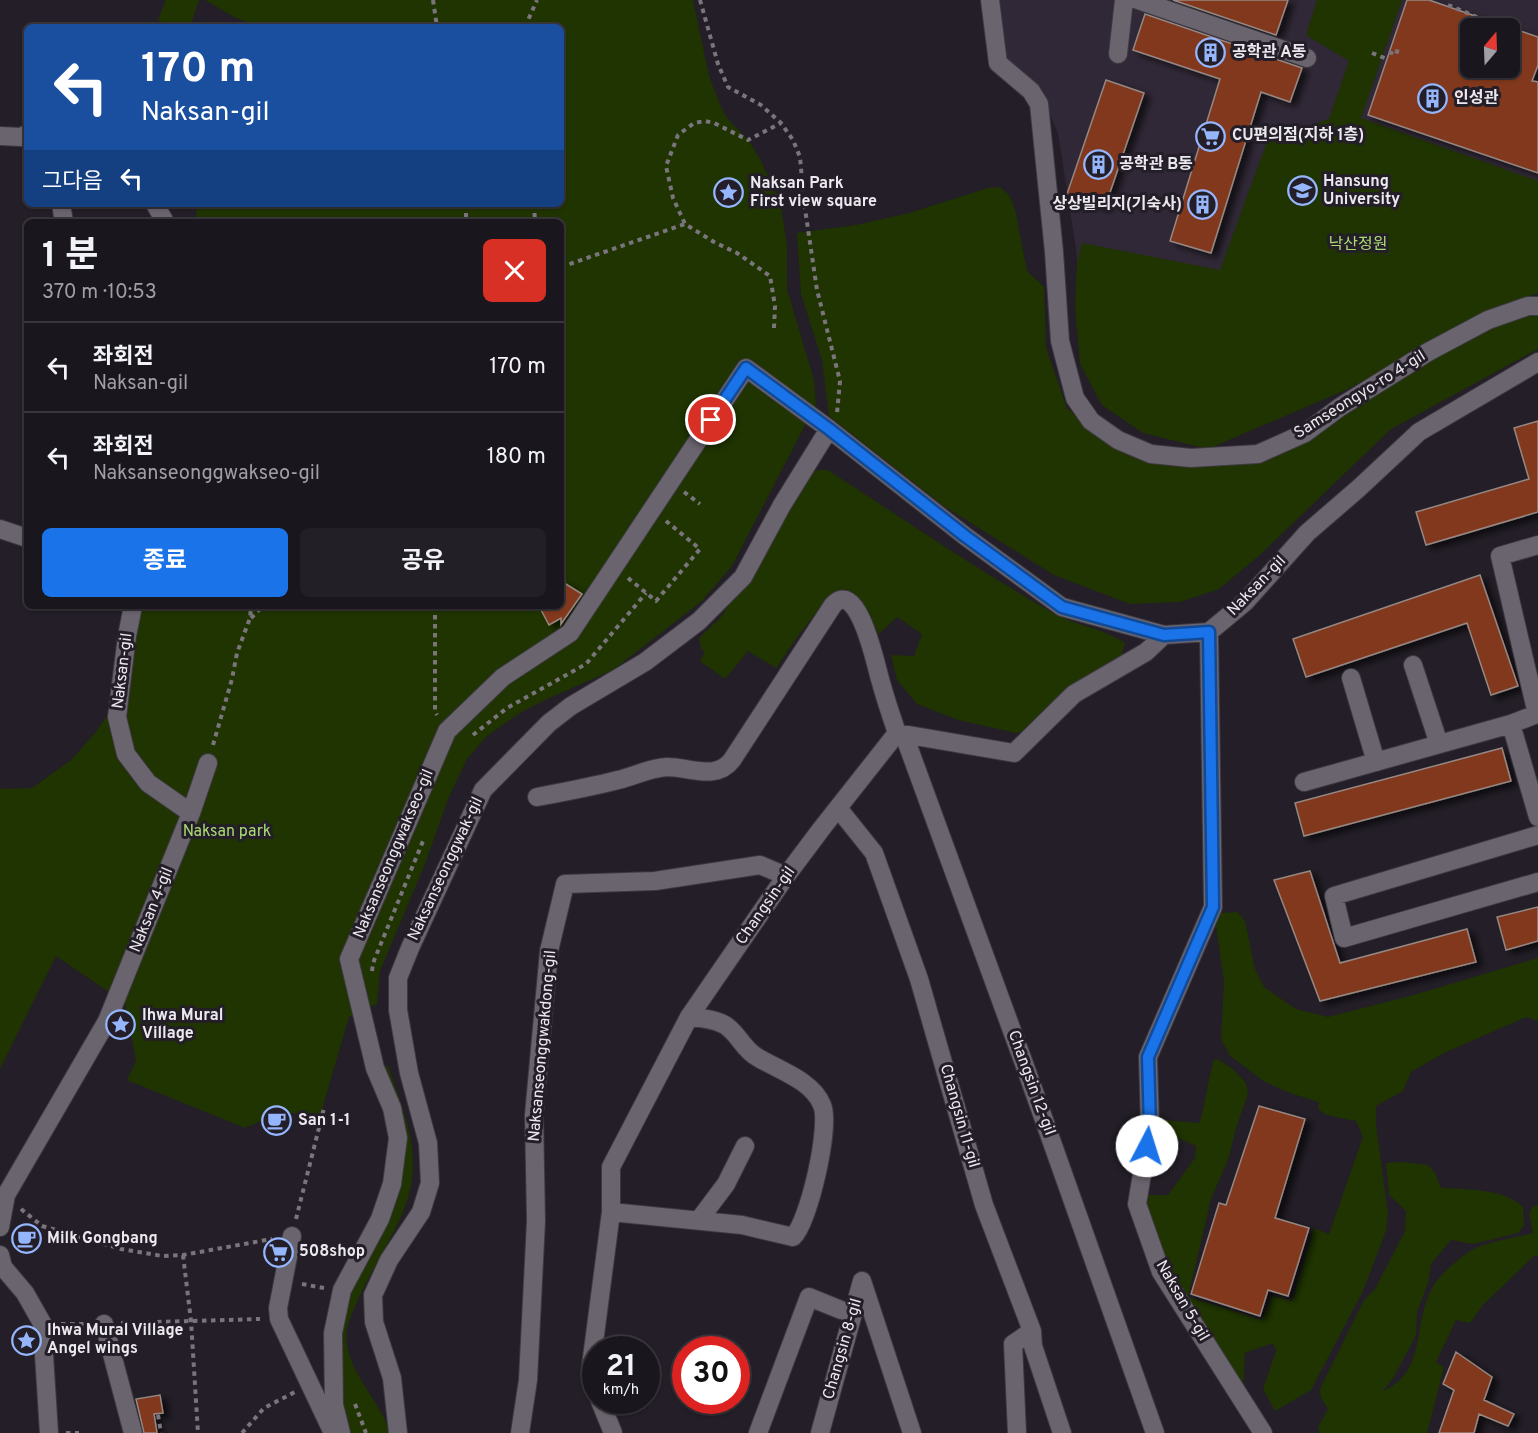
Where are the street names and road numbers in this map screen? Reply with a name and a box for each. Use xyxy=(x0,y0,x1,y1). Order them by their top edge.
street label: Samseongyo-ro 4-gil xyxy=(1291,346,1429,444)
street label: Naksan-gil xyxy=(1223,552,1291,620)
street label: Naksan-gil xyxy=(108,632,138,710)
street label: Naksanseonggwakseo-gil xyxy=(349,767,439,941)
street label: Naksanseonggwak-gil xyxy=(404,794,488,944)
street label: Changsin-gil xyxy=(732,863,800,949)
street label: Naksan 4-gil xyxy=(126,865,178,955)
street label: Naksanseonggwakdong-gil xyxy=(525,949,561,1143)
street label: Changsin 12-gil xyxy=(1003,1028,1059,1138)
street label: Changsin 11-gil xyxy=(935,1062,983,1170)
street label: Naksan 5-gil xyxy=(1151,1257,1213,1345)
street label: Changsin 8-gil xyxy=(819,1296,867,1402)

